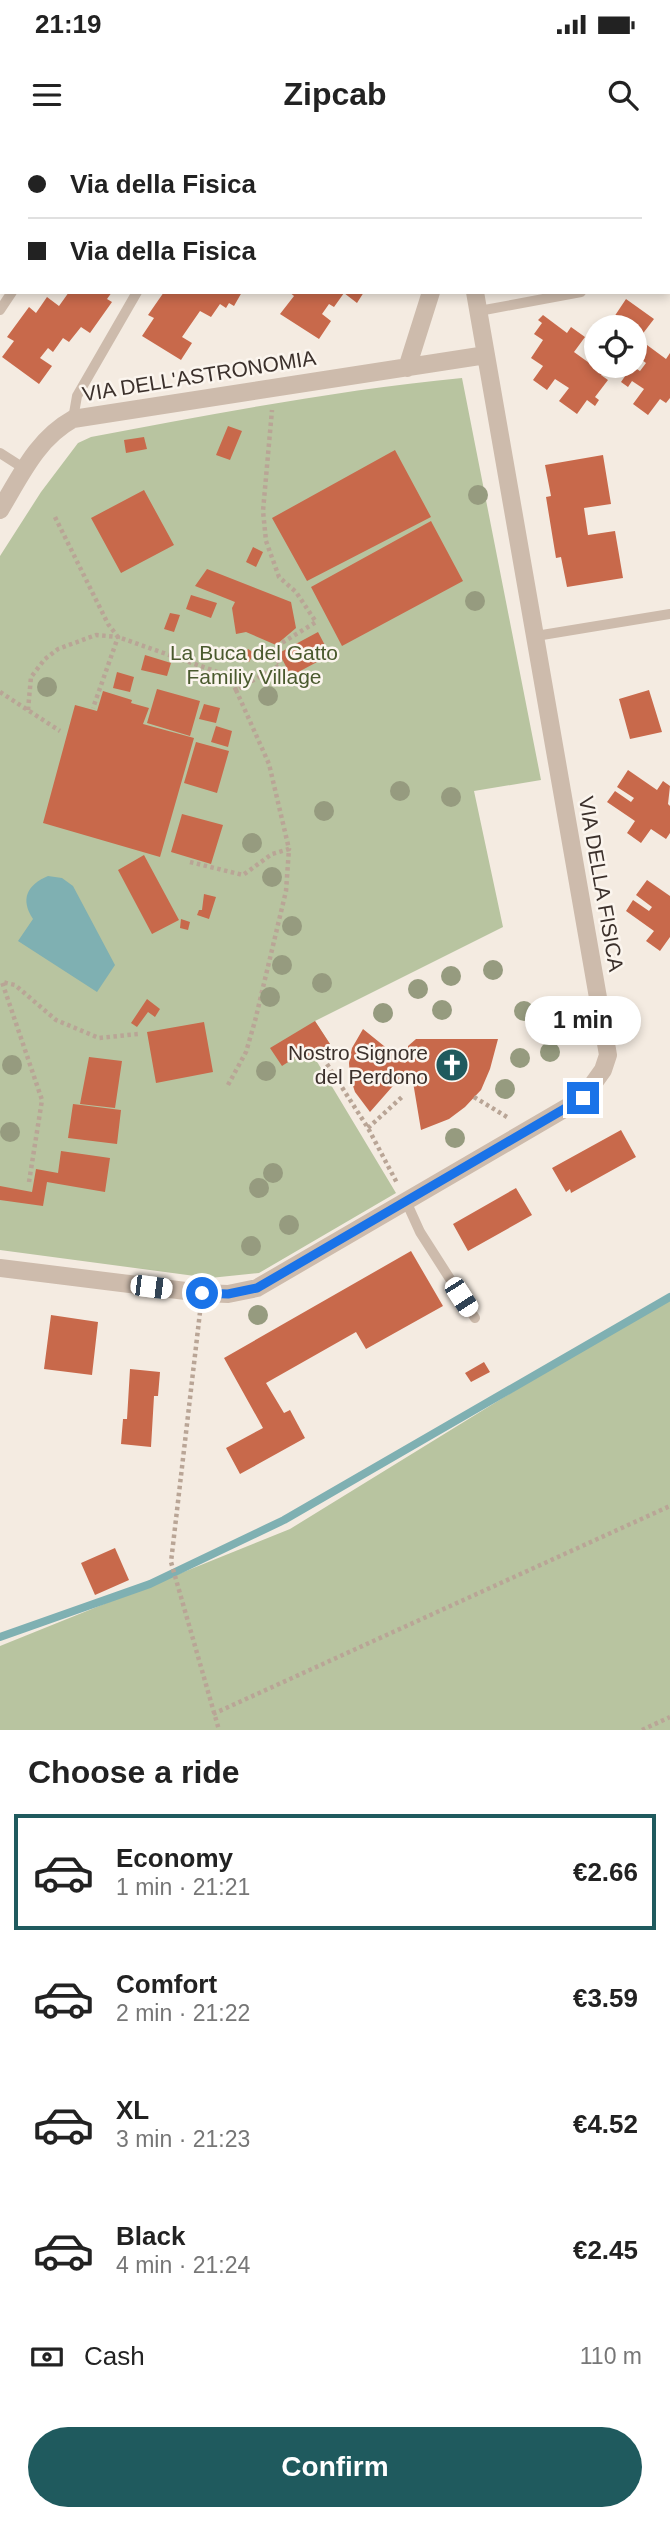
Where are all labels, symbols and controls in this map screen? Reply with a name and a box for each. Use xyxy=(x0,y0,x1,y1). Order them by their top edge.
text: 21:19 xyxy=(35,9,102,39)
icon: menu xyxy=(28,76,66,114)
text: Zipcab xyxy=(283,76,387,112)
icon: search xyxy=(604,76,642,114)
text: Via della Fisica xyxy=(70,169,256,199)
text: Via della Fisica xyxy=(70,236,256,266)
map controls xyxy=(584,315,647,378)
button: locate xyxy=(584,315,647,378)
street label: VIA DELL'ASTRONOMIA xyxy=(80,346,317,405)
park label: La Buca del Gatto Familiy Village xyxy=(170,641,338,688)
street label: VIA DELLA FISICA xyxy=(575,795,628,973)
callout: 1 min xyxy=(525,996,641,1046)
text: 1 min xyxy=(553,1007,613,1033)
place label: Nostro Signore del Perdono xyxy=(288,1041,428,1088)
church icon: Nostro Signore del Perdono xyxy=(433,1046,471,1084)
route end xyxy=(567,1082,599,1114)
car xyxy=(129,1274,174,1300)
car xyxy=(441,1274,482,1320)
route start xyxy=(186,1277,218,1309)
text: Choose a ride xyxy=(28,1754,240,1790)
icon: car xyxy=(32,1841,95,1904)
text: Economy xyxy=(116,1843,233,1873)
text: €2.66 xyxy=(573,1857,638,1887)
text: 1 min · 21:21 xyxy=(116,1874,250,1900)
icon: car xyxy=(32,1967,95,2030)
text: Comfort xyxy=(116,1969,217,1999)
text: €3.59 xyxy=(573,1983,638,2013)
text: 2 min · 21:22 xyxy=(116,2000,250,2026)
icon: car xyxy=(32,2093,95,2156)
text: XL xyxy=(116,2095,149,2125)
text: €4.52 xyxy=(573,2109,638,2139)
text: 3 min · 21:23 xyxy=(116,2126,250,2152)
icon: car xyxy=(32,2219,95,2282)
text: Black xyxy=(116,2221,185,2251)
text: €2.45 xyxy=(573,2235,638,2265)
text: 4 min · 21:24 xyxy=(116,2252,250,2278)
icon: cash xyxy=(28,2338,66,2376)
text: Cash xyxy=(84,2341,145,2371)
text: 110 m xyxy=(580,2343,642,2369)
button: Confirm xyxy=(28,2427,642,2507)

